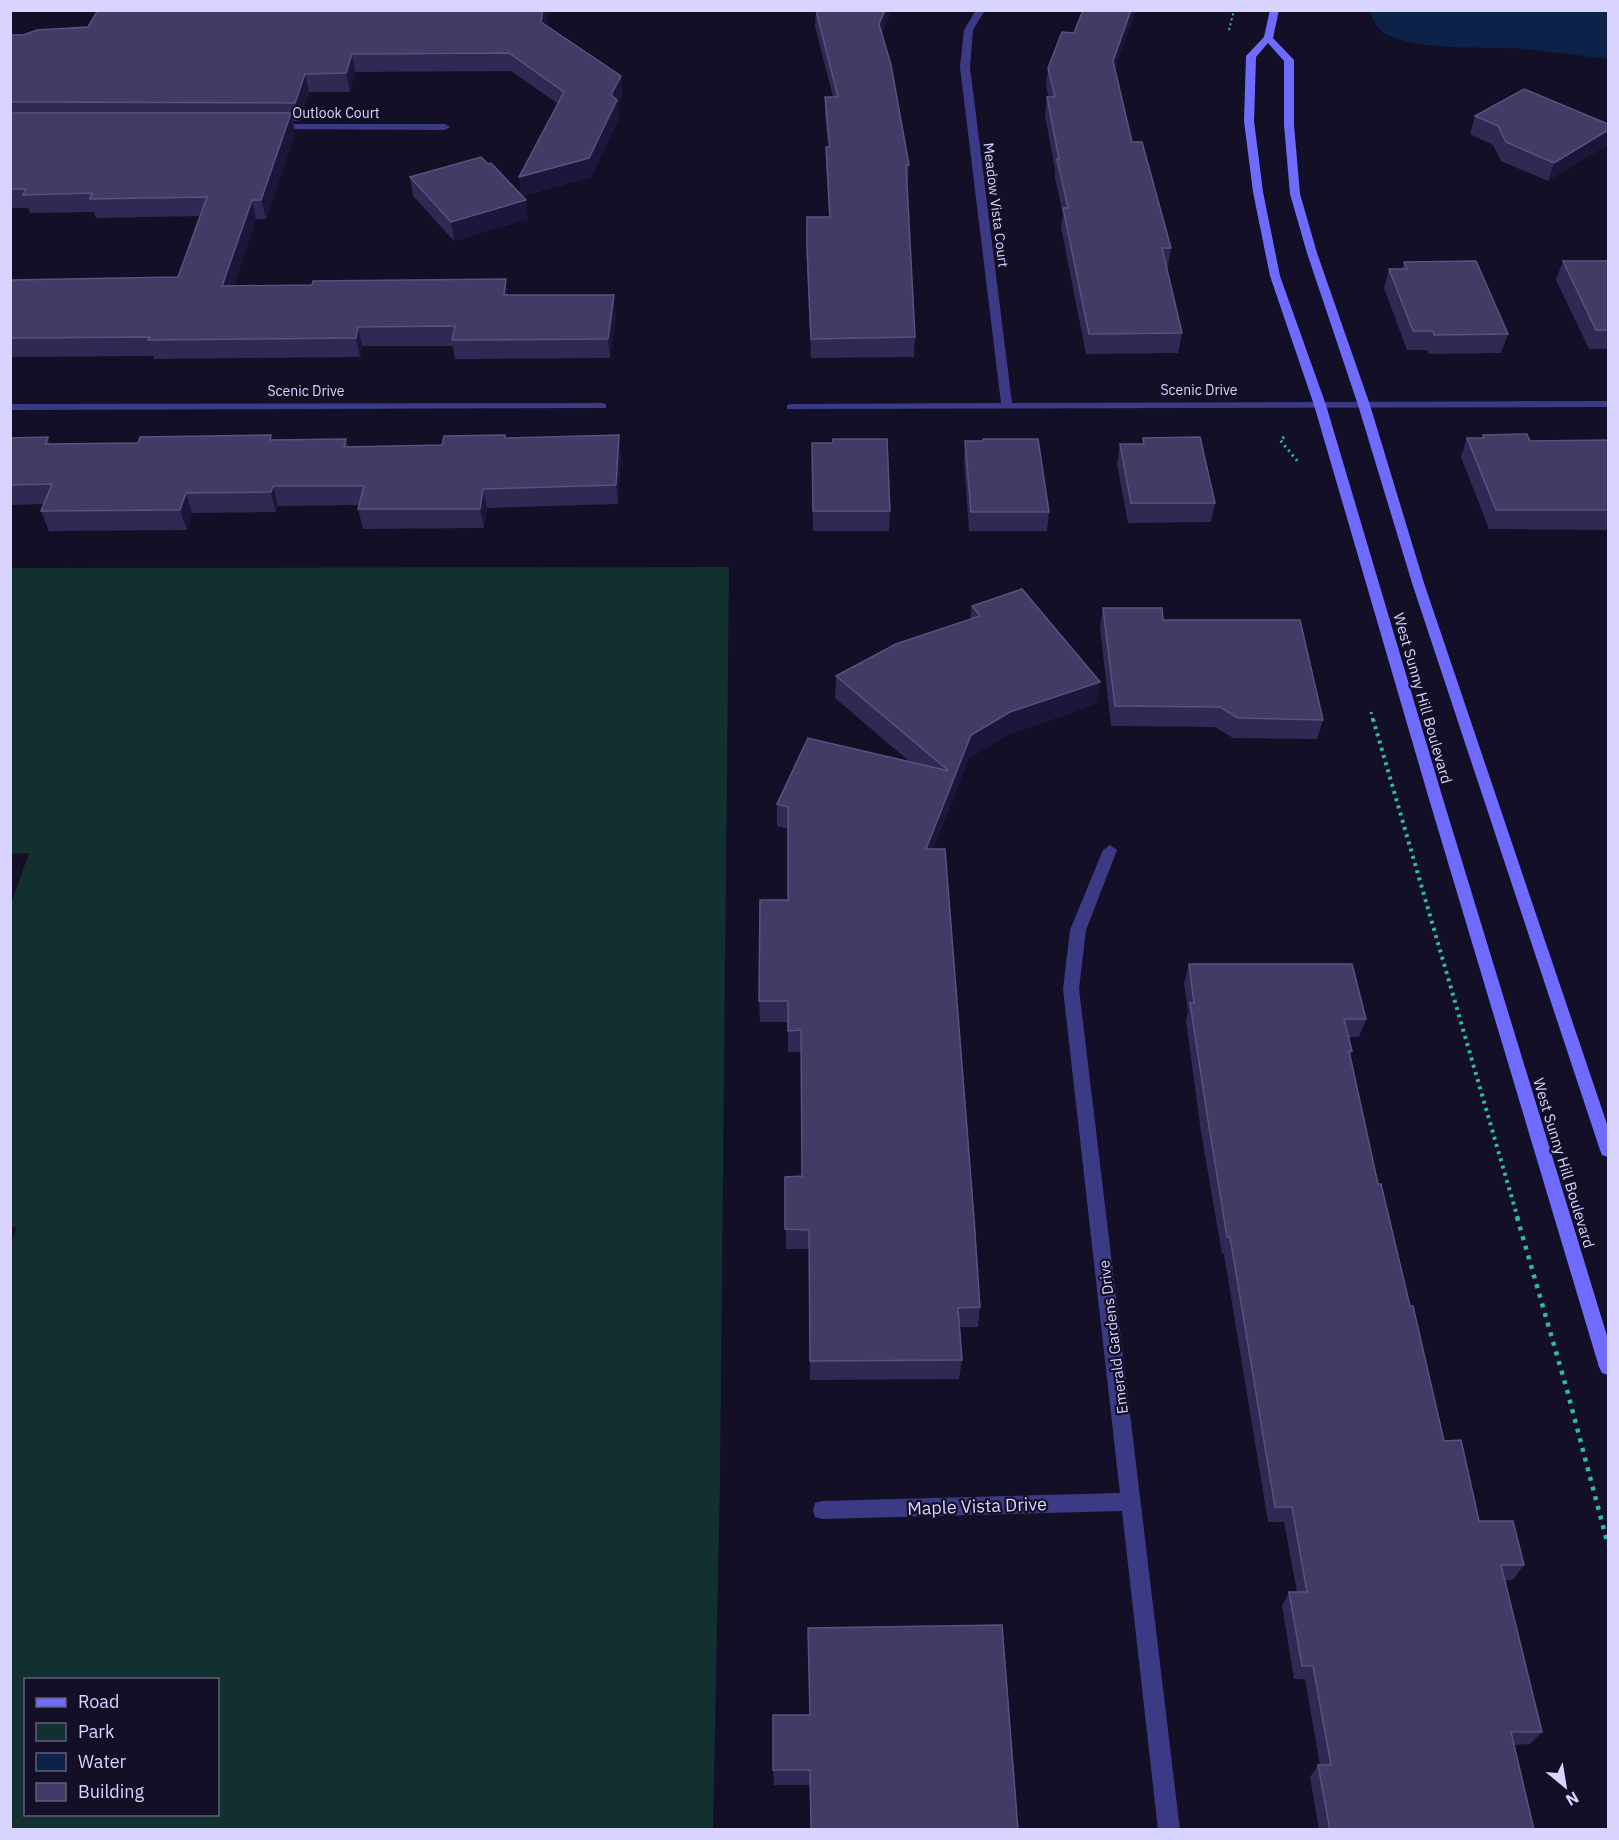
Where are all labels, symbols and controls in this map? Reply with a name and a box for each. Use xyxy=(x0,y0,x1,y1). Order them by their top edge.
street label: Outlook Court xyxy=(292,104,380,122)
street label: Meadow Vista Court xyxy=(979,142,1013,268)
street label: Scenic Drive xyxy=(1160,381,1238,399)
street label: Scenic Drive xyxy=(267,382,345,400)
street label: West Sunny Hill Boulevard xyxy=(1389,610,1457,786)
street label: West Sunny Hill Boulevard xyxy=(1529,1076,1599,1250)
street label: Emerald Gardens Drive xyxy=(1094,1259,1132,1415)
street label: Maple Vista Drive xyxy=(907,1492,1047,1520)
legend xyxy=(24,1678,219,1816)
text: Road xyxy=(78,1690,119,1713)
text: Park xyxy=(78,1720,115,1743)
text: Water xyxy=(78,1750,127,1773)
north arrow xyxy=(1535,1756,1595,1816)
text: Building xyxy=(78,1780,145,1803)
text: N xyxy=(1562,1787,1583,1811)

